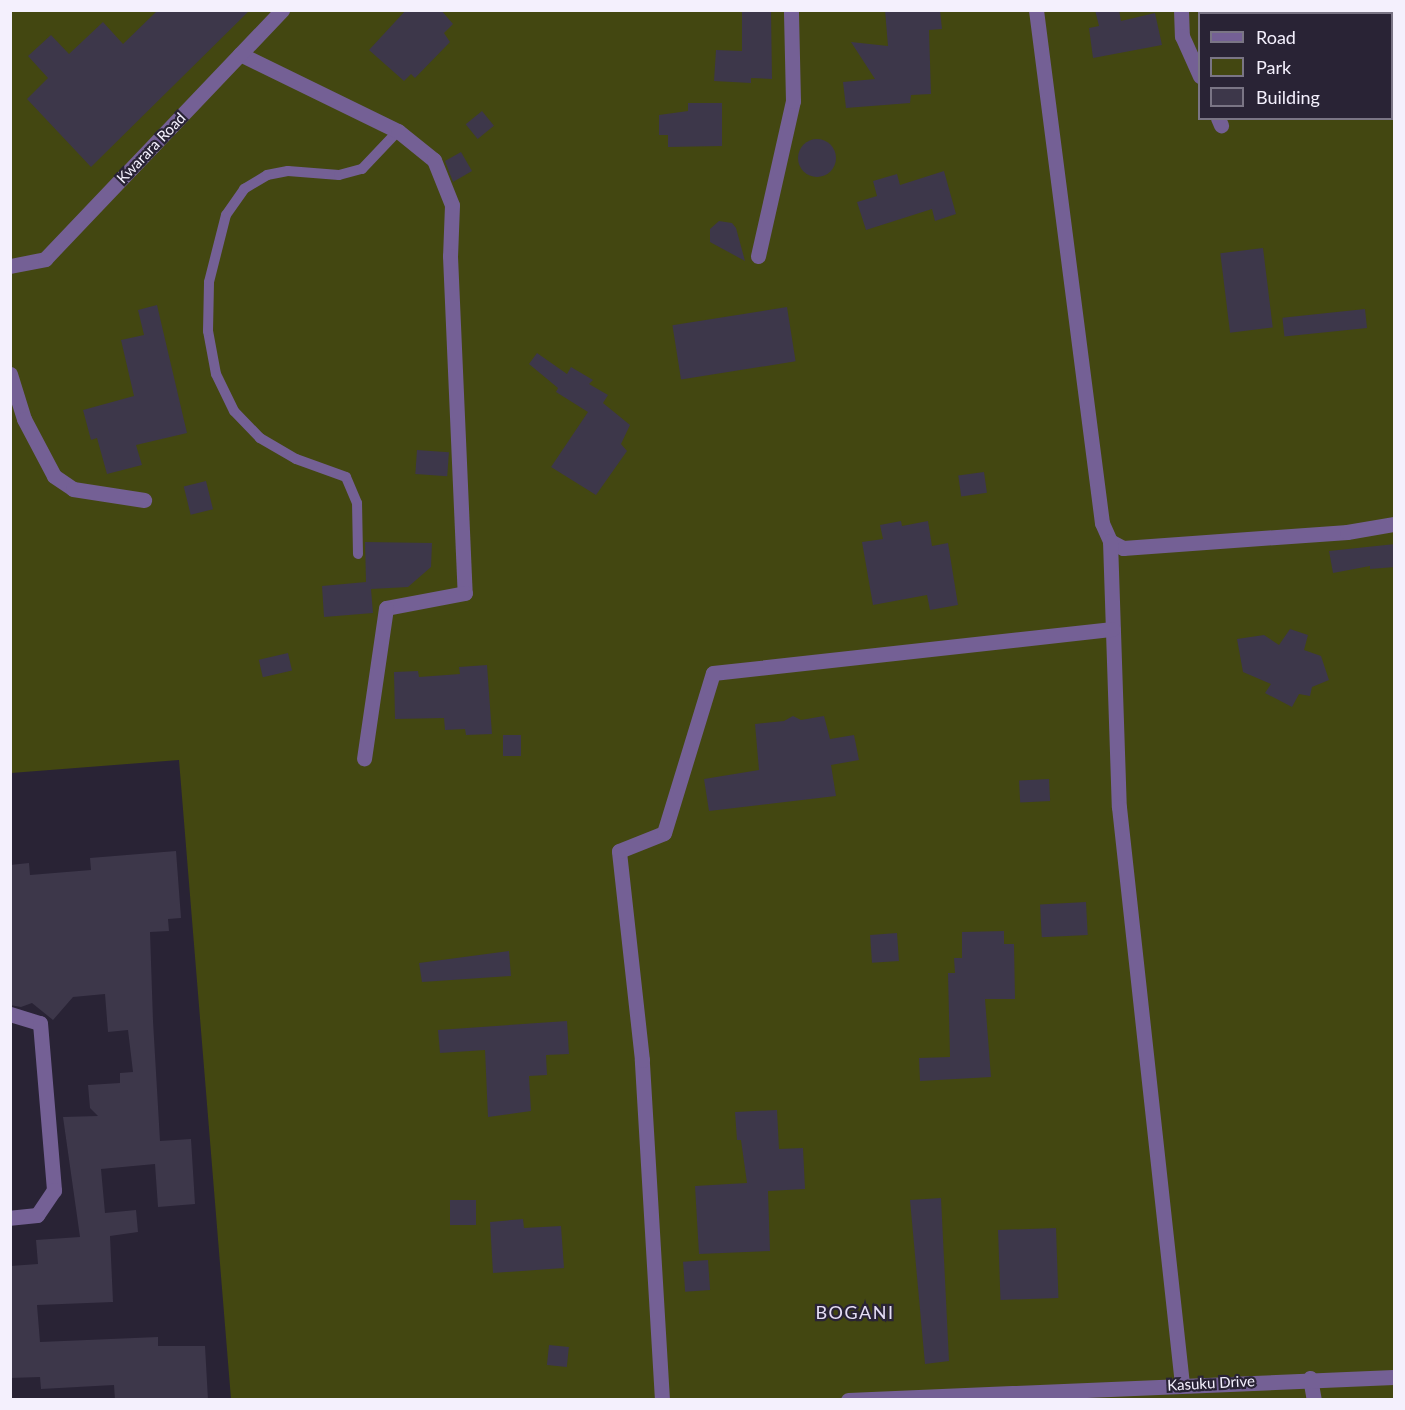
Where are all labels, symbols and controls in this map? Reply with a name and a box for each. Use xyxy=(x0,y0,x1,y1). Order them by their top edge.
legend xyxy=(1198,12,1393,120)
text: Road xyxy=(1256,26,1296,48)
text: Park xyxy=(1256,56,1291,78)
text: Building xyxy=(1256,86,1320,108)
street label: Kwarara Road xyxy=(113,109,189,187)
district label: BOGANI xyxy=(815,1301,895,1323)
street label: Kasuku Drive xyxy=(1167,1372,1255,1394)

